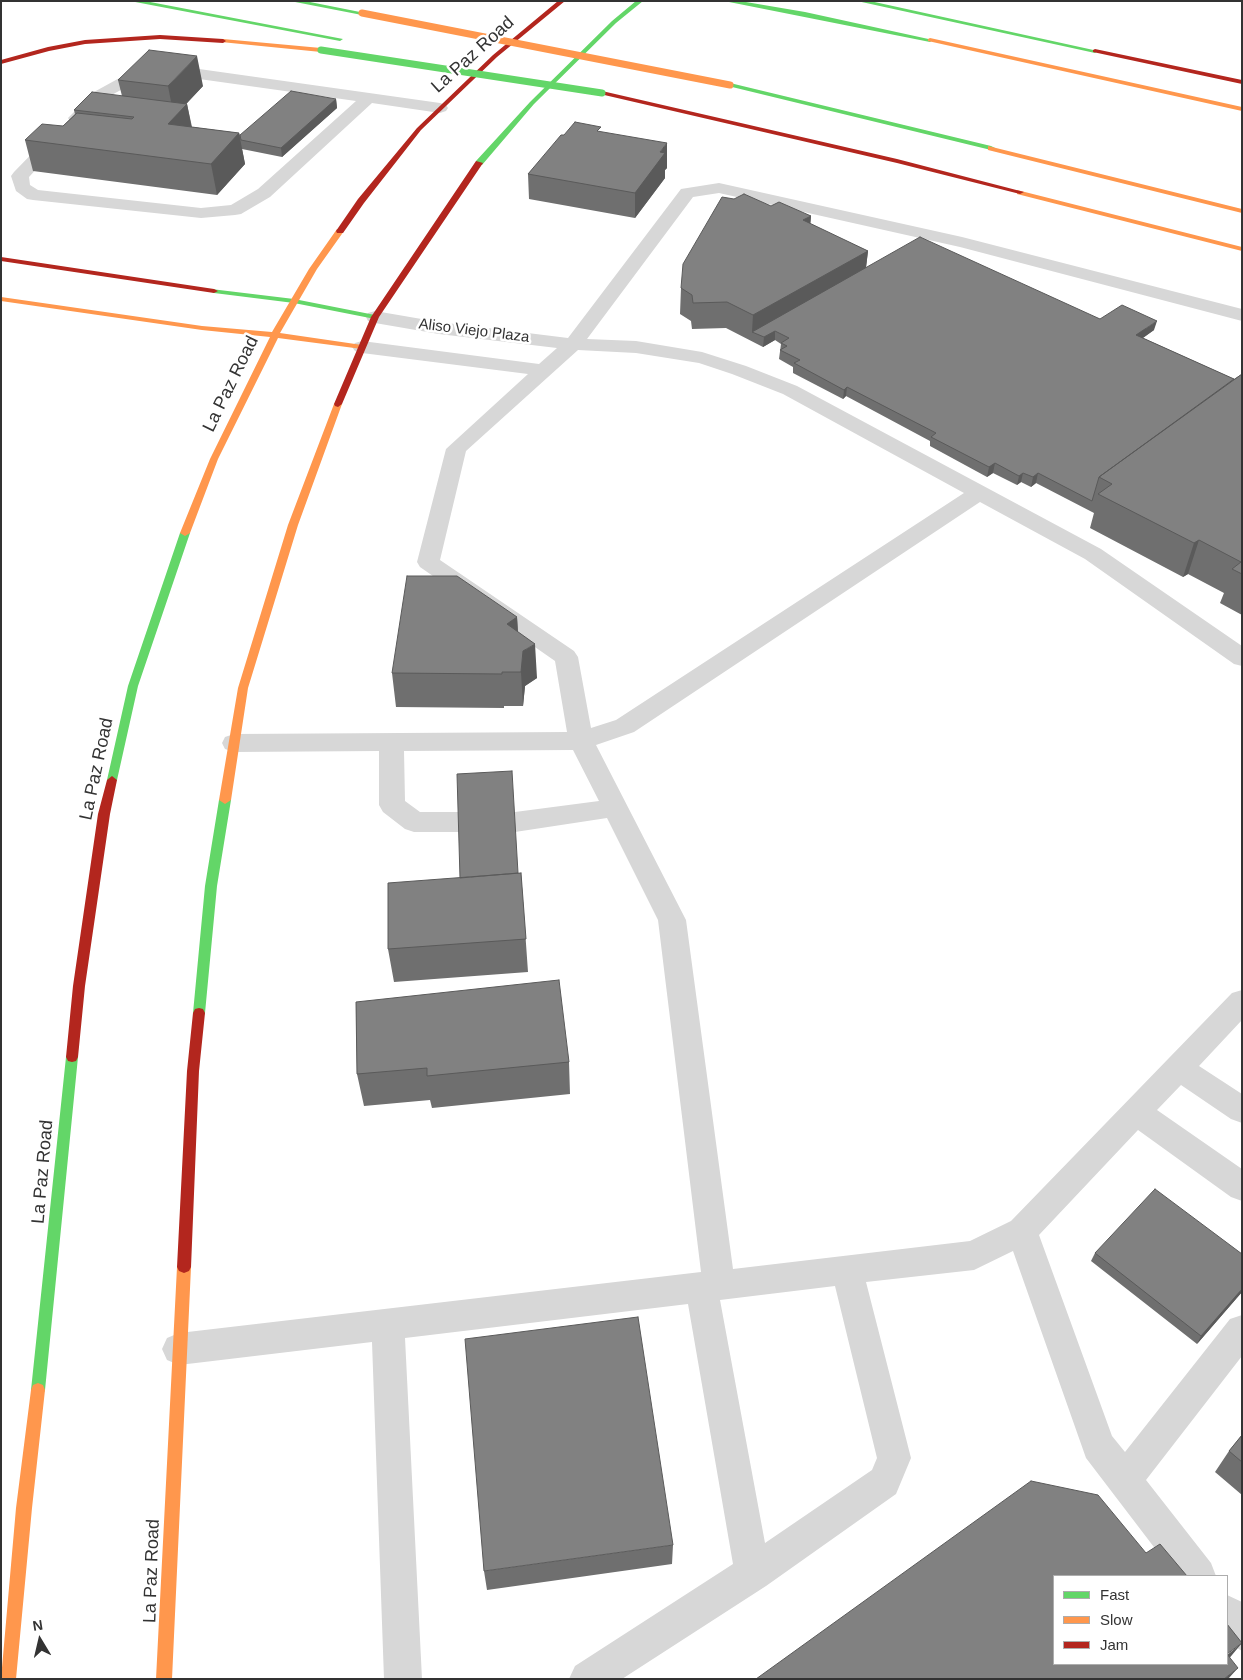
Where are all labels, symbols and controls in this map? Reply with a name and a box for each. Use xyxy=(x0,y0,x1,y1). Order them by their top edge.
street label: La Paz Road xyxy=(427,12,519,98)
street label: Aliso Viejo Plaza xyxy=(418,315,530,347)
street label: La Paz Road xyxy=(198,332,264,436)
street label: La Paz Road xyxy=(76,716,118,822)
street label: La Paz Road xyxy=(28,1119,58,1225)
street label: La Paz Road xyxy=(139,1519,165,1623)
legend xyxy=(1053,1575,1228,1665)
text: Fast xyxy=(1100,1586,1129,1603)
text: Slow xyxy=(1100,1611,1133,1628)
north arrow xyxy=(15,1615,65,1665)
text: N xyxy=(31,1616,44,1634)
text: Jam xyxy=(1100,1636,1128,1653)

